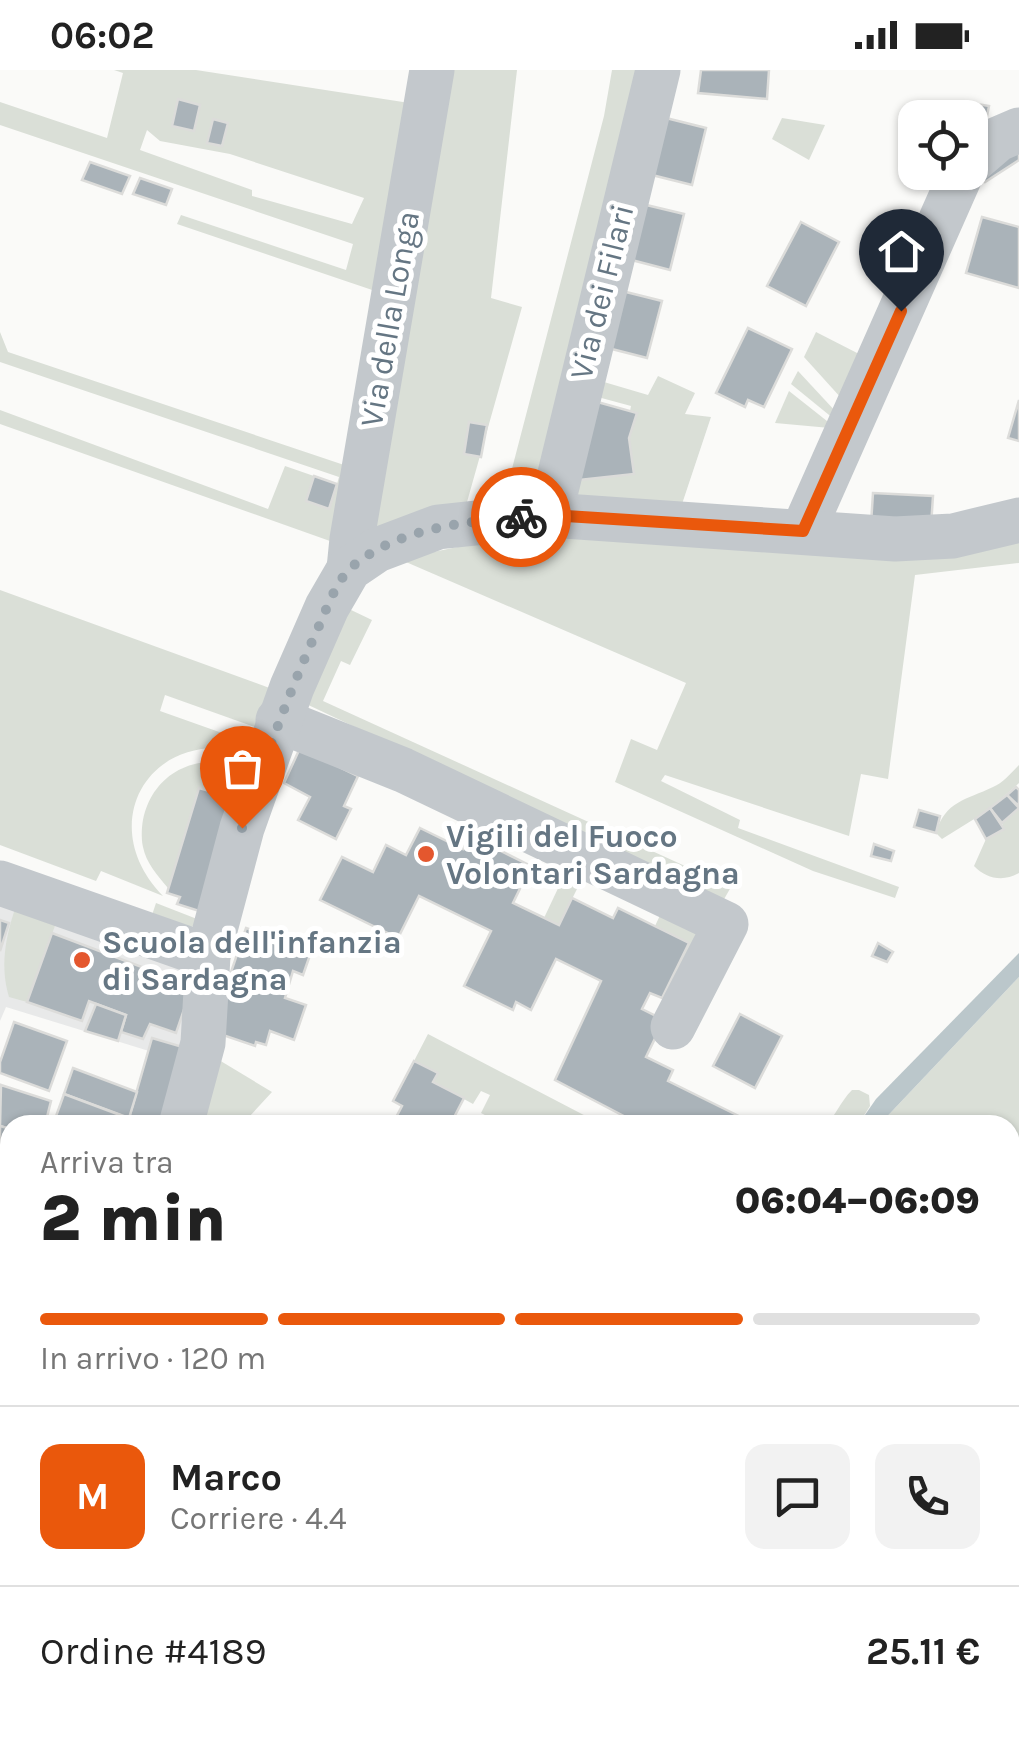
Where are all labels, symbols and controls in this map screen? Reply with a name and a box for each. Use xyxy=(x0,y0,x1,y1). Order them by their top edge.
text: 06:02 xyxy=(50,13,154,58)
map controls xyxy=(898,100,988,190)
button: locate xyxy=(898,100,988,190)
street label: Via dei Filari xyxy=(562,201,642,383)
street label: Via della Longa xyxy=(353,208,427,430)
pin xyxy=(859,209,944,312)
icon: home xyxy=(874,224,929,279)
courier xyxy=(471,467,571,567)
icon: bike xyxy=(494,490,549,545)
pin xyxy=(200,726,285,829)
icon: bag xyxy=(215,741,270,796)
place label: Vigili del Fuoco Volontari Sardagna xyxy=(446,818,740,892)
marker: Vigili del Fuoco Volontari Sardagna xyxy=(415,843,437,865)
place label: Scuola dell'infanzia di Sardagna xyxy=(102,924,402,998)
marker: Scuola dell'infanzia di Sardagna xyxy=(71,949,93,971)
text: Arriva tra xyxy=(40,1144,174,1181)
text: 06:04–06:09 xyxy=(735,1178,980,1223)
text: 2 min xyxy=(40,1180,226,1256)
text: In arrivo · 120 m xyxy=(40,1340,266,1377)
button: chat xyxy=(745,1444,850,1549)
button: phone xyxy=(875,1444,980,1549)
text: Marco xyxy=(170,1455,282,1500)
text: M xyxy=(76,1474,109,1519)
text: Corriere · 4.4 xyxy=(170,1500,347,1537)
text: Ordine #4189 xyxy=(40,1629,267,1674)
text: 25.11 € xyxy=(866,1629,980,1674)

